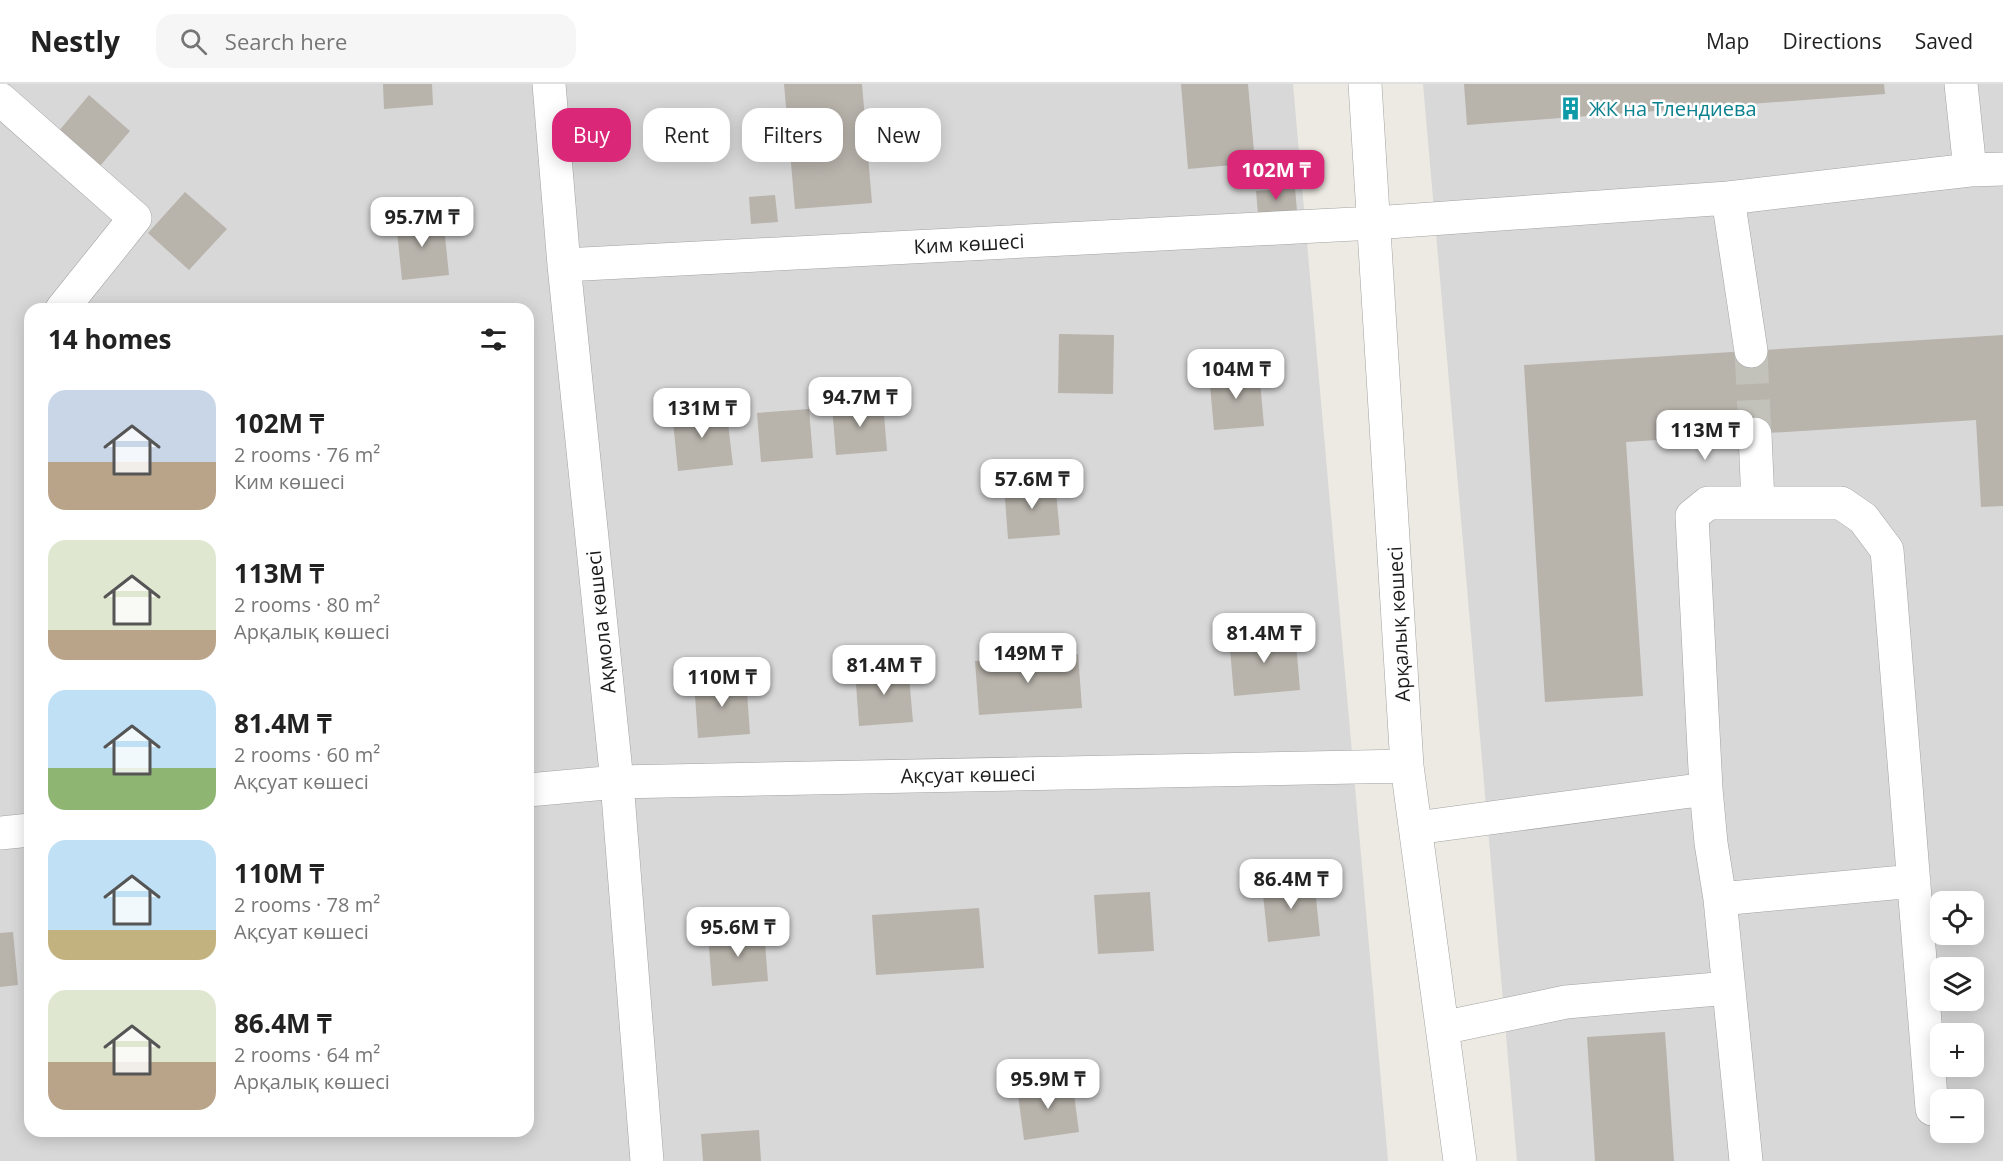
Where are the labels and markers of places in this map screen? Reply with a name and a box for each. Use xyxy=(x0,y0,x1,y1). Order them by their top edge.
place label: ЖК на Тлендиева xyxy=(1589,95,1757,122)
building icon: ЖК на Тлендиева xyxy=(1558,96,1584,122)
pin: 102M ₸ xyxy=(1227,150,1325,201)
pin: 95.7M ₸ xyxy=(367,197,477,248)
pin: 104M ₸ xyxy=(1187,349,1285,400)
pin: 94.7M ₸ xyxy=(805,377,915,428)
pin: 131M ₸ xyxy=(653,388,751,439)
pin: 113M ₸ xyxy=(1656,410,1754,461)
pin: 57.6M ₸ xyxy=(977,459,1087,510)
pin: 81.4M ₸ xyxy=(1209,613,1319,664)
pin: 149M ₸ xyxy=(979,633,1077,684)
pin: 81.4M ₸ xyxy=(829,645,939,696)
pin: 110M ₸ xyxy=(673,657,771,708)
pin: 86.4M ₸ xyxy=(1236,859,1346,910)
pin: 95.6M ₸ xyxy=(683,907,793,958)
pin: 95.9M ₸ xyxy=(993,1059,1103,1110)

